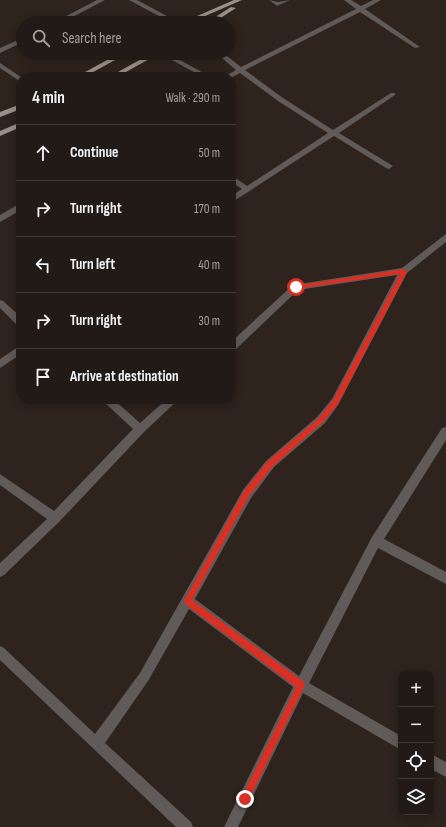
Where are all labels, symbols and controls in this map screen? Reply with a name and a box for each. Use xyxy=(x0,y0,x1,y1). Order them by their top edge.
search box xyxy=(16,16,236,60)
icon: search xyxy=(30,27,52,49)
text: Search here xyxy=(62,29,122,48)
text: 4 min xyxy=(32,88,65,108)
text: Walk · 290 m xyxy=(165,90,220,106)
icon: ahead xyxy=(32,142,54,164)
text: Continue xyxy=(70,143,119,162)
text: 50 m xyxy=(199,145,220,161)
icon: right xyxy=(32,198,54,220)
text: Turn right xyxy=(70,199,122,218)
text: 170 m xyxy=(194,201,220,217)
icon: left xyxy=(32,254,54,276)
text: Turn left xyxy=(70,255,115,274)
text: 40 m xyxy=(198,257,220,273)
route start xyxy=(287,278,305,296)
icon: right xyxy=(32,310,54,332)
text: Turn right xyxy=(70,311,122,330)
text: 30 m xyxy=(198,313,220,329)
icon: arrive xyxy=(32,366,54,388)
text: Arrive at destination xyxy=(70,367,179,386)
map controls xyxy=(398,671,434,815)
button: + xyxy=(398,671,434,707)
button: − xyxy=(398,707,434,743)
button: locate xyxy=(398,743,434,779)
button: layers xyxy=(398,779,434,815)
route end xyxy=(236,790,254,808)

